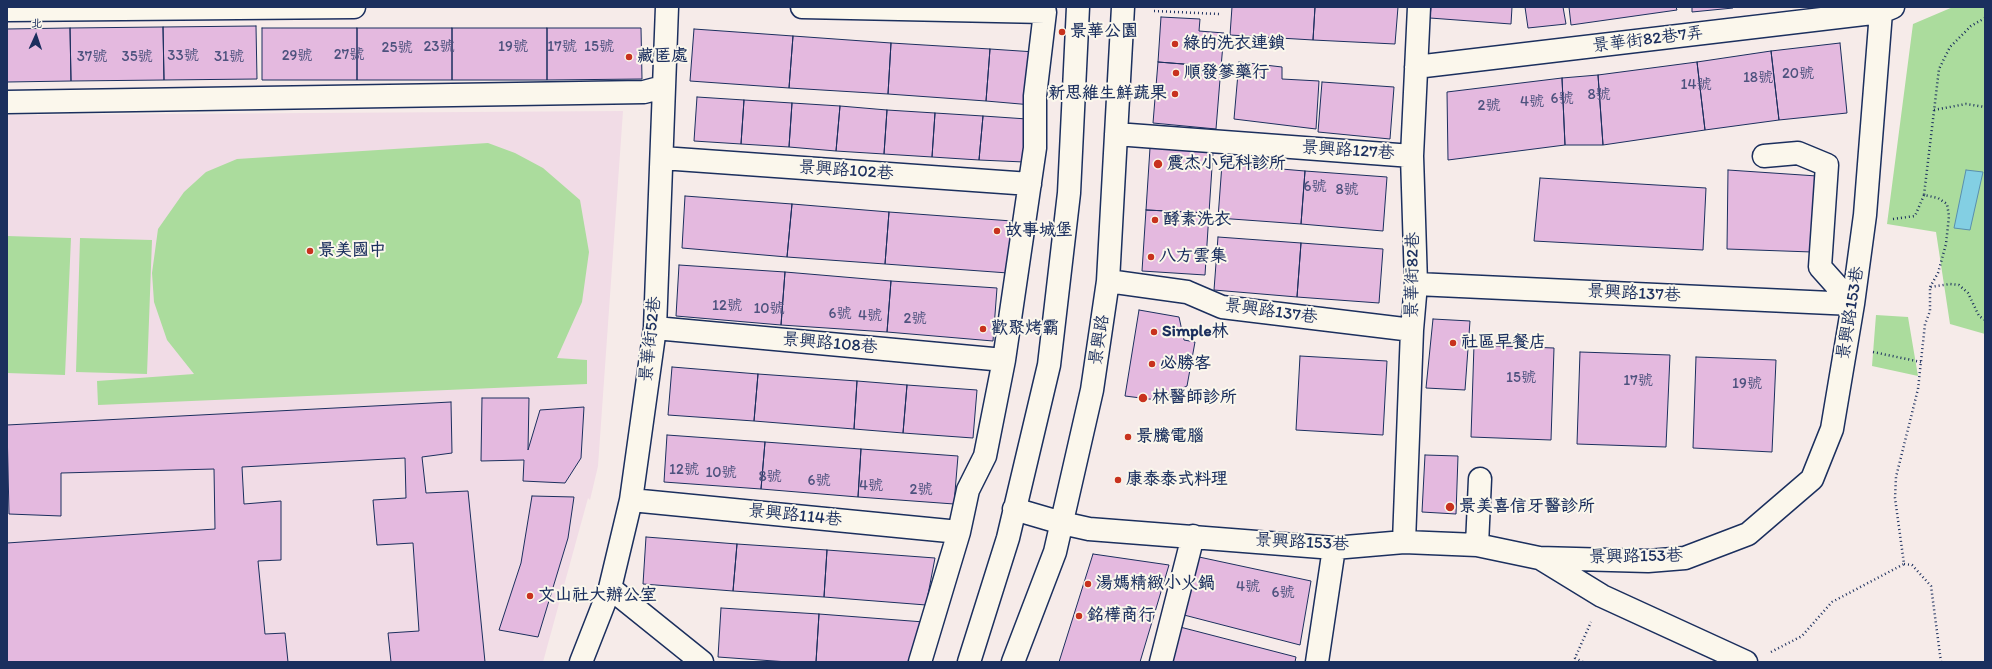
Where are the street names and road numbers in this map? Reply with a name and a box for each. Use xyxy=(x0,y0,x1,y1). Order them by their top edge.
street label: 景華街82巷7弄 xyxy=(1591,23,1705,57)
street label: 景興路127巷 xyxy=(1301,138,1395,164)
street label: 景興路102巷 xyxy=(798,158,894,184)
street label: 景華街82巷 xyxy=(1402,232,1424,318)
street label: 景興路153巷 xyxy=(1834,265,1868,361)
street label: 景興路137巷 xyxy=(1587,281,1681,307)
street label: 景華街52巷 xyxy=(636,295,666,383)
street label: 景興路137巷 xyxy=(1223,295,1319,329)
street label: 景興路 xyxy=(1086,313,1114,367)
street label: 景興路108巷 xyxy=(781,330,879,358)
street label: 景興路114巷 xyxy=(747,501,843,531)
street label: 景興路153巷 xyxy=(1254,530,1350,556)
street label: 景興路153巷 xyxy=(1589,546,1683,568)

